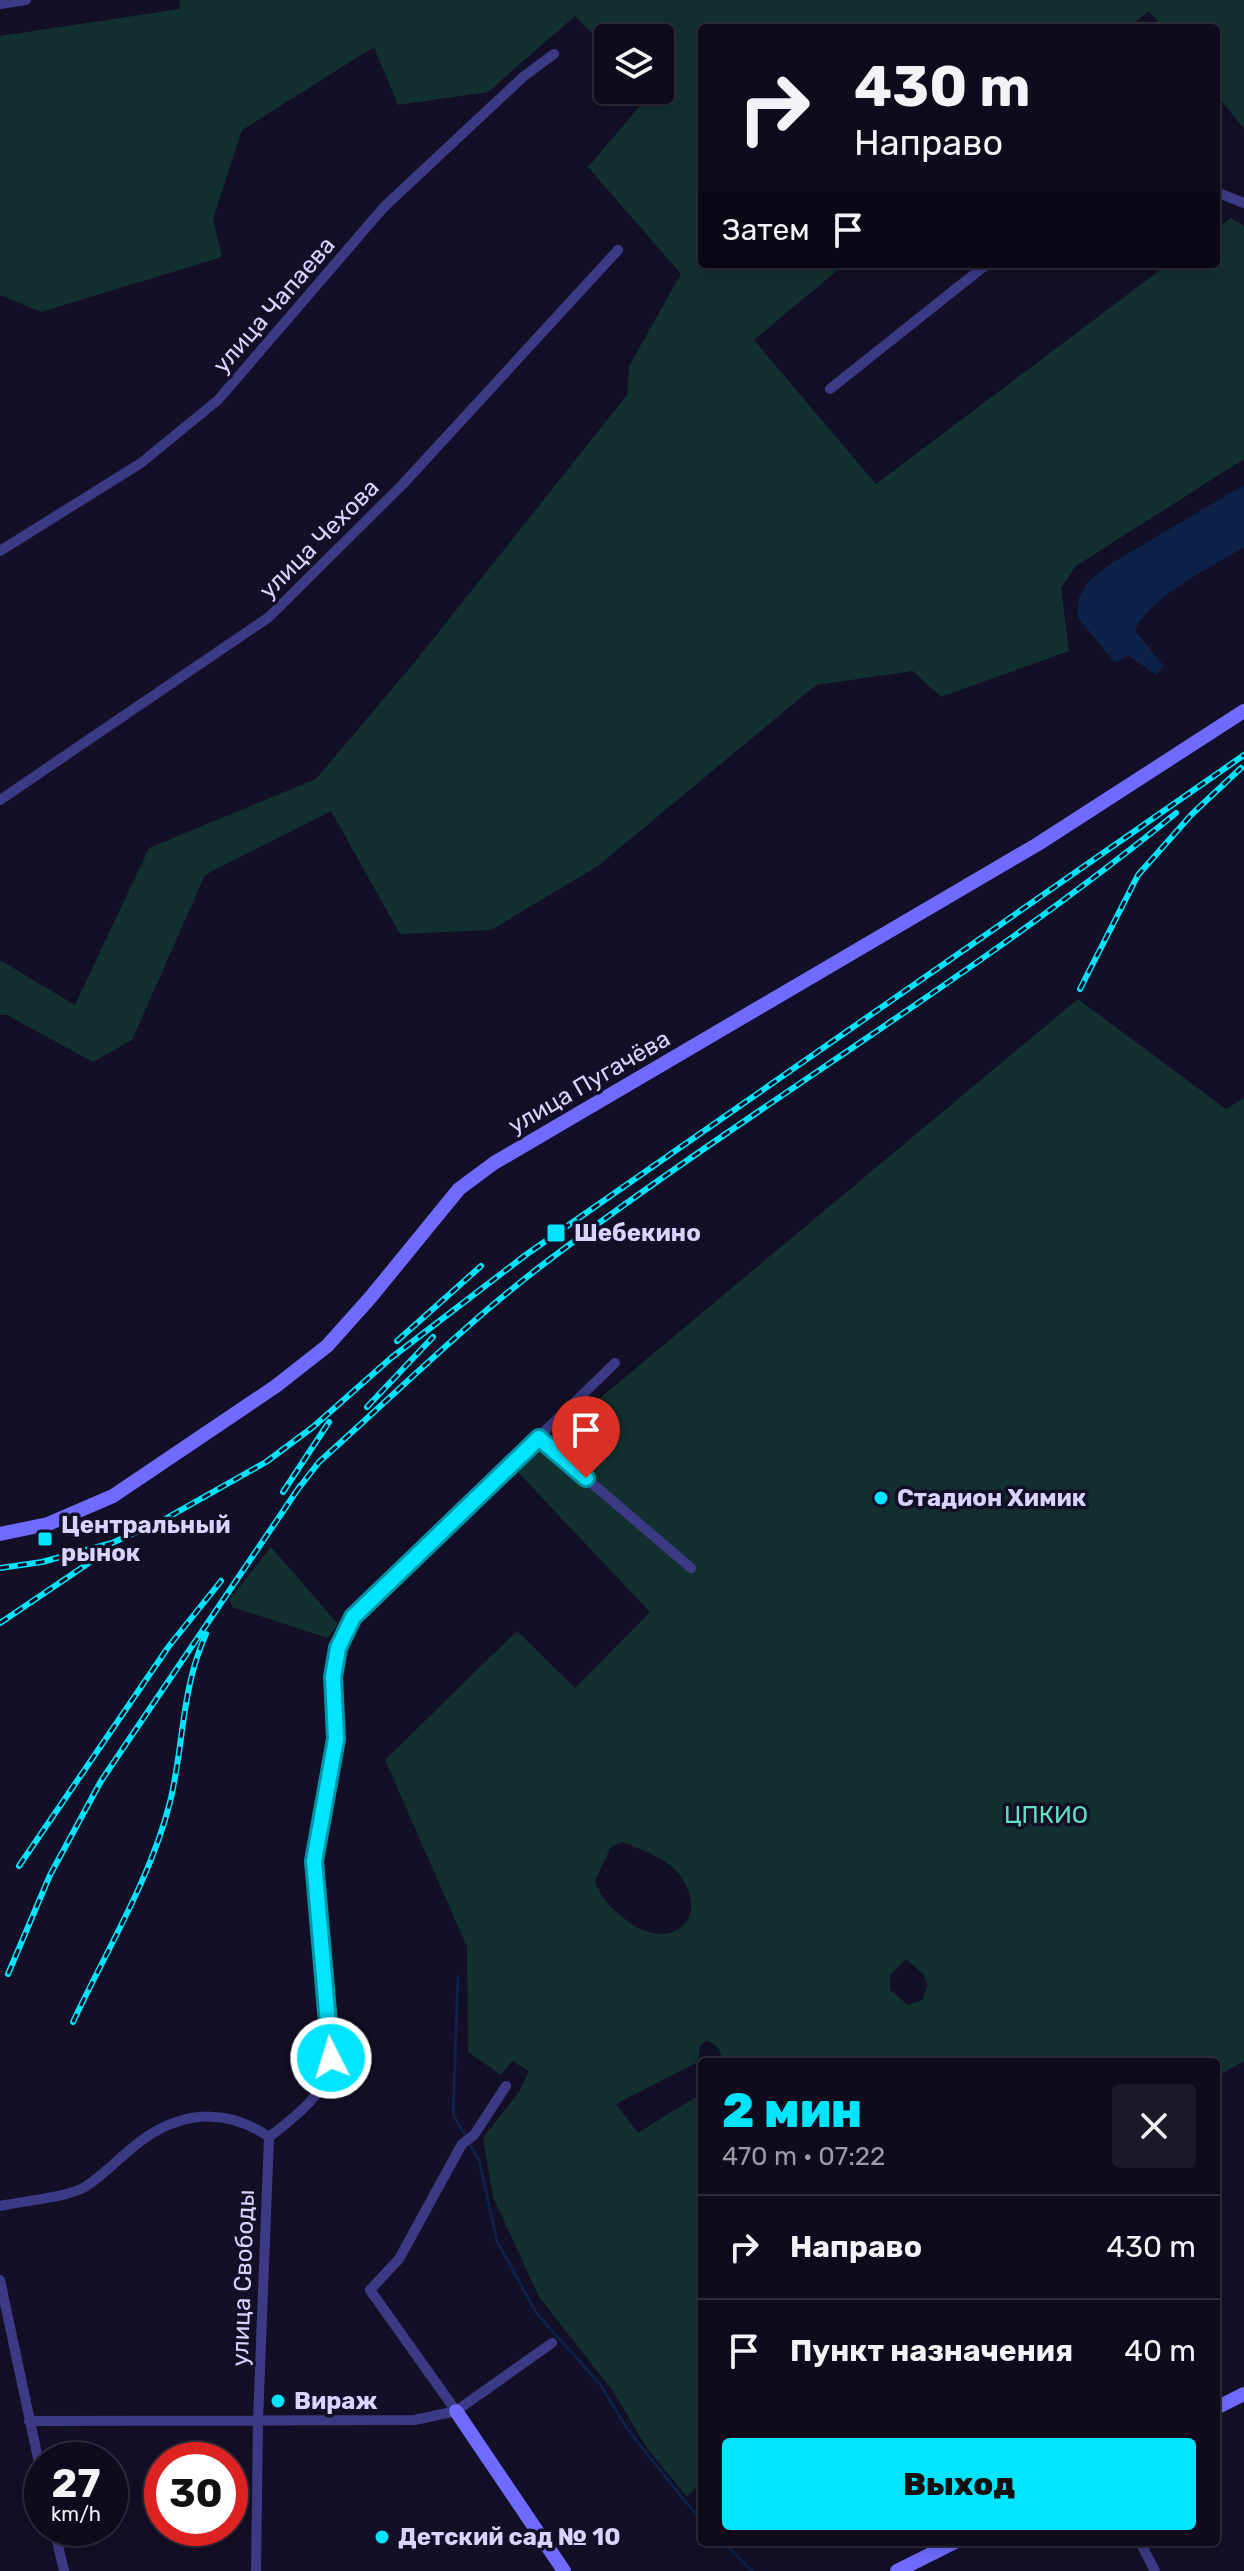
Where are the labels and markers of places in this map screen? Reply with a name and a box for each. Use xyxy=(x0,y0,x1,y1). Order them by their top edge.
place label: Шебекино xyxy=(574,1219,701,1247)
marker: Шебекино xyxy=(545,1222,567,1244)
pin xyxy=(552,1396,620,1478)
place label: Стадион Химик xyxy=(897,1484,1087,1512)
marker: Стадион Химик xyxy=(872,1489,890,1507)
place label: Центральный рынок xyxy=(61,1511,231,1567)
marker: Центральный рынок xyxy=(36,1530,54,1548)
place label: Вираж xyxy=(294,2387,378,2415)
marker: Вираж xyxy=(269,2392,287,2410)
place label: Детский сад № 10 xyxy=(398,2523,620,2551)
marker: Детский сад № 10 xyxy=(373,2528,391,2546)

